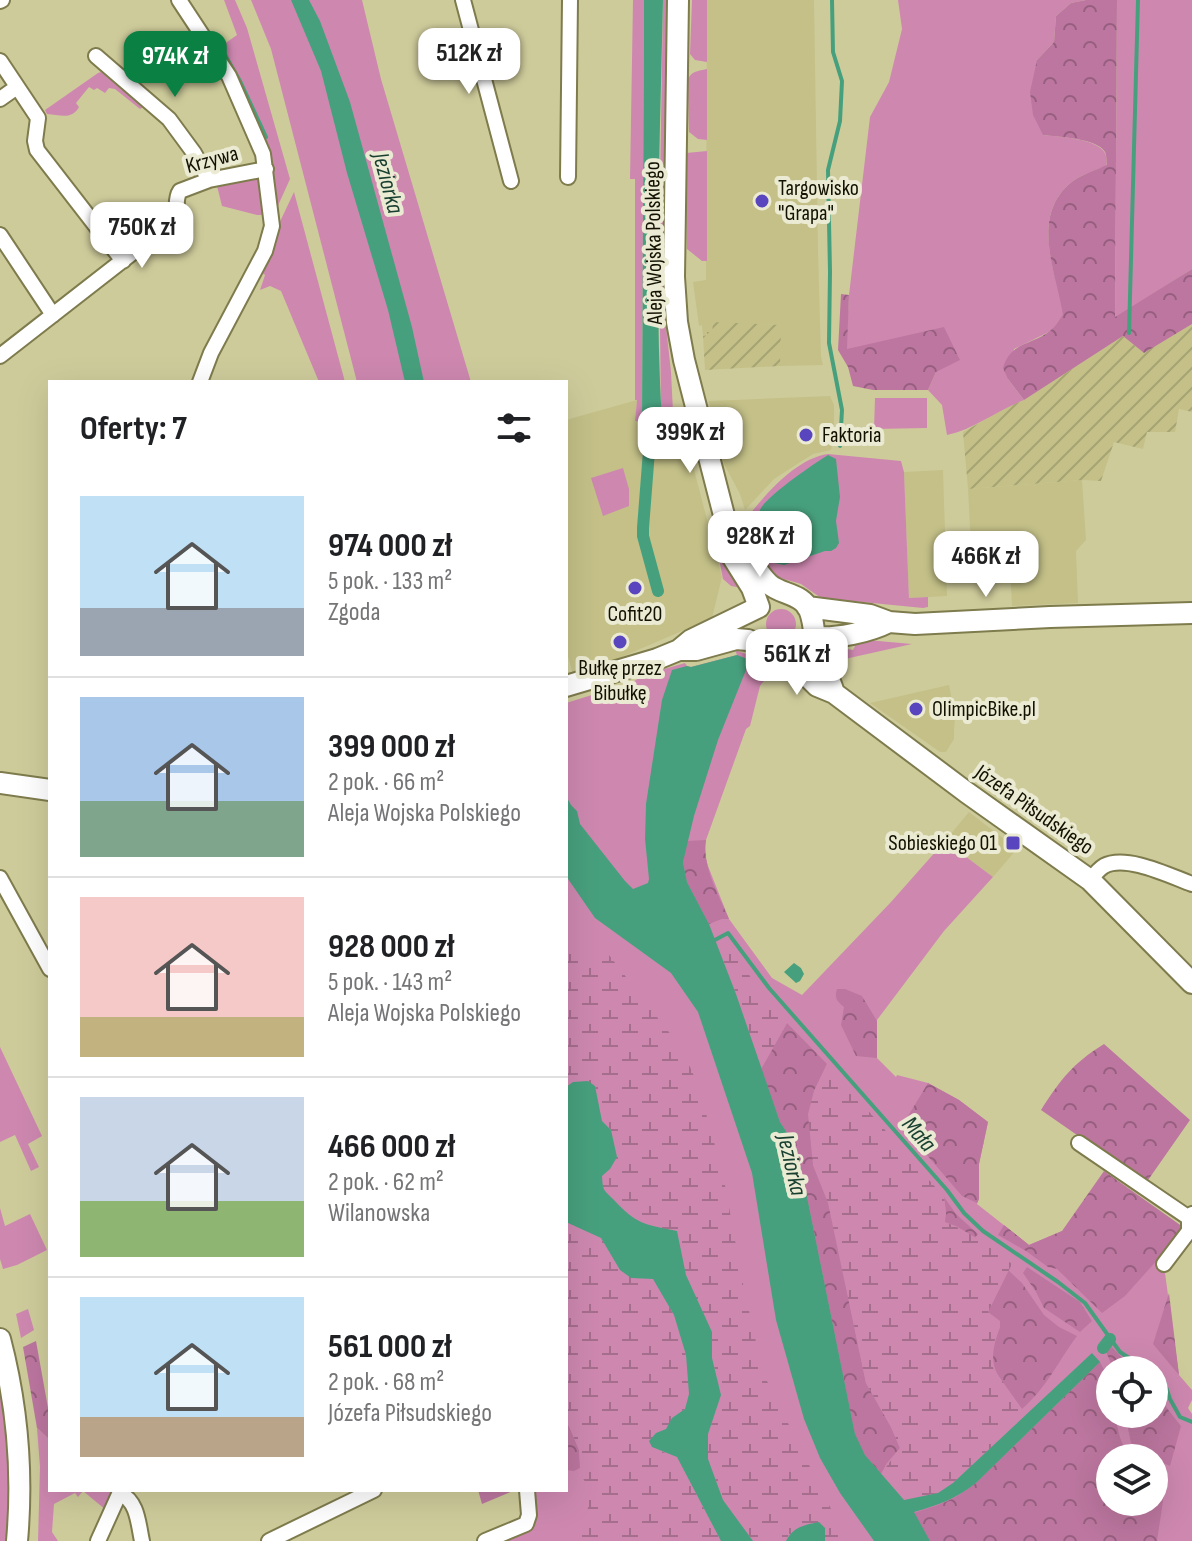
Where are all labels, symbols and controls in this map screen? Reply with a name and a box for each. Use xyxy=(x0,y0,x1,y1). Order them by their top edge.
pin: 512K zł xyxy=(395,28,543,96)
pin: 974K zł xyxy=(101,31,249,99)
text: 512K zł xyxy=(436,38,502,69)
text: 974K zł xyxy=(142,41,208,72)
street label: Krzywa xyxy=(183,140,241,180)
water label: Jeziorka xyxy=(365,147,410,217)
street label: Aleja Wojska Polskiego xyxy=(639,161,669,326)
place label: Targowisko "Grapa" xyxy=(778,175,859,227)
marker: Targowisko "Grapa" xyxy=(753,192,771,210)
pin: 750K zł xyxy=(68,202,216,270)
text: 750K zł xyxy=(108,212,176,243)
icon: filters xyxy=(492,406,536,450)
pin: 399K zł xyxy=(616,407,764,475)
text: Oferty: 7 xyxy=(80,408,187,449)
text: 399K zł xyxy=(656,417,724,448)
place label: Faktoria xyxy=(822,422,881,449)
marker: Faktoria xyxy=(797,426,815,444)
pin: 928K zł xyxy=(686,511,834,579)
text: 928K zł xyxy=(726,521,794,552)
text: 974 000 zł xyxy=(328,525,452,566)
icon: home xyxy=(144,528,240,624)
pin: 466K zł xyxy=(912,531,1060,599)
text: 466K zł xyxy=(952,541,1020,572)
text: 5 pok. · 133 m² xyxy=(328,566,452,597)
marker: Cofit20 xyxy=(626,579,644,597)
text: Zgoda xyxy=(328,597,380,628)
place label: Cofit20 xyxy=(608,601,662,628)
pin: 561K zł xyxy=(723,629,871,697)
marker: Bułkę przez Bibułkę xyxy=(611,633,629,651)
text: 561K zł xyxy=(764,639,830,670)
place label: Bułkę przez Bibułkę xyxy=(578,655,662,707)
place label: OlimpicBike.pl xyxy=(932,696,1036,723)
marker: OlimpicBike.pl xyxy=(907,700,925,718)
text: 399 000 zł xyxy=(328,726,455,767)
icon: home xyxy=(144,729,240,825)
street label: Józefa Piłsudskiego xyxy=(969,759,1099,861)
text: 2 pok. · 66 m² xyxy=(328,767,444,798)
text: Aleja Wojska Polskiego xyxy=(328,798,521,829)
place label: Sobieskiego 01 xyxy=(888,830,997,857)
marker: Sobieskiego 01 xyxy=(1004,834,1022,852)
text: 928 000 zł xyxy=(328,926,454,967)
icon: home xyxy=(144,929,240,1025)
text: 5 pok. · 143 m² xyxy=(328,967,452,998)
text: Aleja Wojska Polskiego xyxy=(328,998,521,1029)
water label: Mała xyxy=(896,1110,943,1158)
text: 466 000 zł xyxy=(328,1126,455,1167)
icon: home xyxy=(144,1129,240,1225)
water label: Jeziorka xyxy=(770,1130,813,1199)
text: 2 pok. · 62 m² xyxy=(328,1167,444,1198)
text: Wilanowska xyxy=(328,1198,430,1229)
text: 561 000 zł xyxy=(328,1326,452,1367)
icon: home xyxy=(144,1329,240,1425)
map controls xyxy=(1096,1356,1168,1516)
button: locate xyxy=(1096,1356,1168,1428)
text: 2 pok. · 68 m² xyxy=(328,1367,444,1398)
text: Józefa Piłsudskiego xyxy=(328,1398,492,1429)
button: layers xyxy=(1096,1444,1168,1516)

